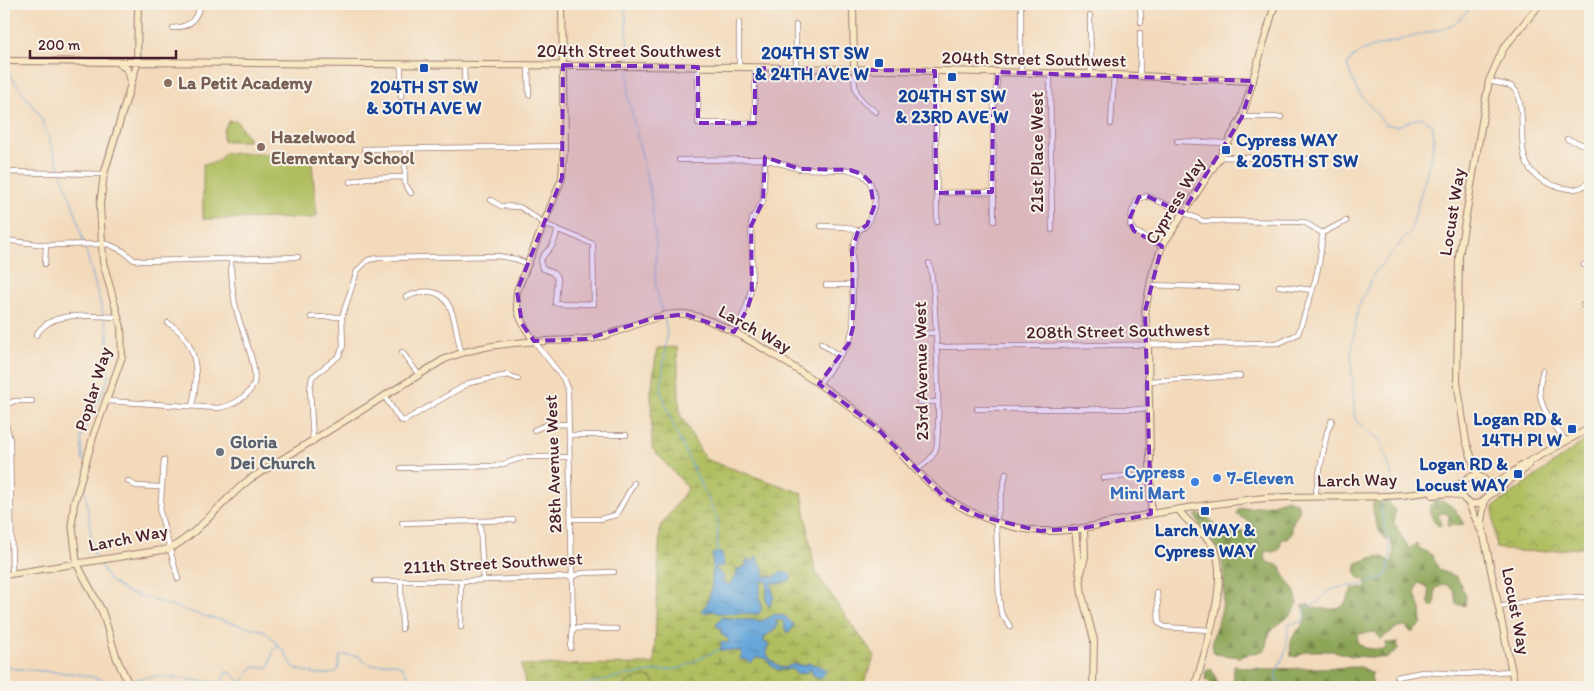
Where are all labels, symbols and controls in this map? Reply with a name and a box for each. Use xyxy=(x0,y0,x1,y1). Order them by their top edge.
scale bar xyxy=(30,28,176,60)
text: 200 m xyxy=(38,36,81,54)
street label: 204th Street Southwest xyxy=(537,40,722,62)
place label: 204TH ST SW & 24TH AVE W xyxy=(755,42,870,85)
street label: 204th Street Southwest xyxy=(941,46,1127,72)
marker: 204TH ST SW & 24TH AVE W xyxy=(873,57,885,69)
marker: 204TH ST SW & 30TH AVE W xyxy=(418,62,430,74)
marker: 204TH ST SW & 23RD AVE W xyxy=(946,71,958,83)
place label: La Petit Academy xyxy=(178,72,313,94)
place label: 204TH ST SW & 30TH AVE W xyxy=(367,76,482,119)
marker: La Petit Academy xyxy=(162,77,174,89)
place label: 204TH ST SW & 23RD AVE W xyxy=(896,85,1009,128)
street label: 21st Place West xyxy=(1026,91,1048,213)
place label: Hazelwood Elementary School xyxy=(271,126,415,169)
place label: Cypress WAY & 205TH ST SW xyxy=(1236,129,1359,172)
marker: Hazelwood Elementary School xyxy=(255,141,267,153)
marker: Cypress WAY & 205TH ST SW xyxy=(1220,144,1232,156)
street label: Cypress Way xyxy=(1141,153,1210,248)
street label: Locust Way xyxy=(1434,166,1470,257)
street label: Larch Way xyxy=(715,300,796,358)
street label: 23rd Avenue West xyxy=(909,301,933,441)
street label: 208th Street Southwest xyxy=(1026,318,1210,344)
street label: Poplar Way xyxy=(70,344,116,434)
street label: 28th Avenue West xyxy=(540,394,566,534)
place label: Logan RD & 14TH Pl W xyxy=(1473,408,1563,451)
marker: Logan RD & 14TH Pl W xyxy=(1566,423,1578,435)
place label: Gloria Dei Church xyxy=(230,431,316,474)
marker: Gloria Dei Church xyxy=(214,446,226,458)
place label: Logan RD & Locust WAY xyxy=(1416,453,1509,496)
place label: Cypress Mini Mart xyxy=(1110,461,1185,504)
place label: 7-Eleven xyxy=(1226,467,1295,489)
street label: Larch Way xyxy=(1317,468,1398,492)
marker: Logan RD & Locust WAY xyxy=(1512,468,1524,480)
marker: 7-Eleven xyxy=(1211,472,1223,484)
marker: Cypress Mini Mart xyxy=(1189,476,1201,488)
marker: Larch WAY & Cypress WAY xyxy=(1199,505,1211,517)
street label: Larch Way xyxy=(87,519,170,556)
place label: Larch WAY & Cypress WAY xyxy=(1154,519,1256,562)
street label: 211th Street Southwest xyxy=(403,547,583,579)
street label: Locust Way xyxy=(1497,565,1535,657)

